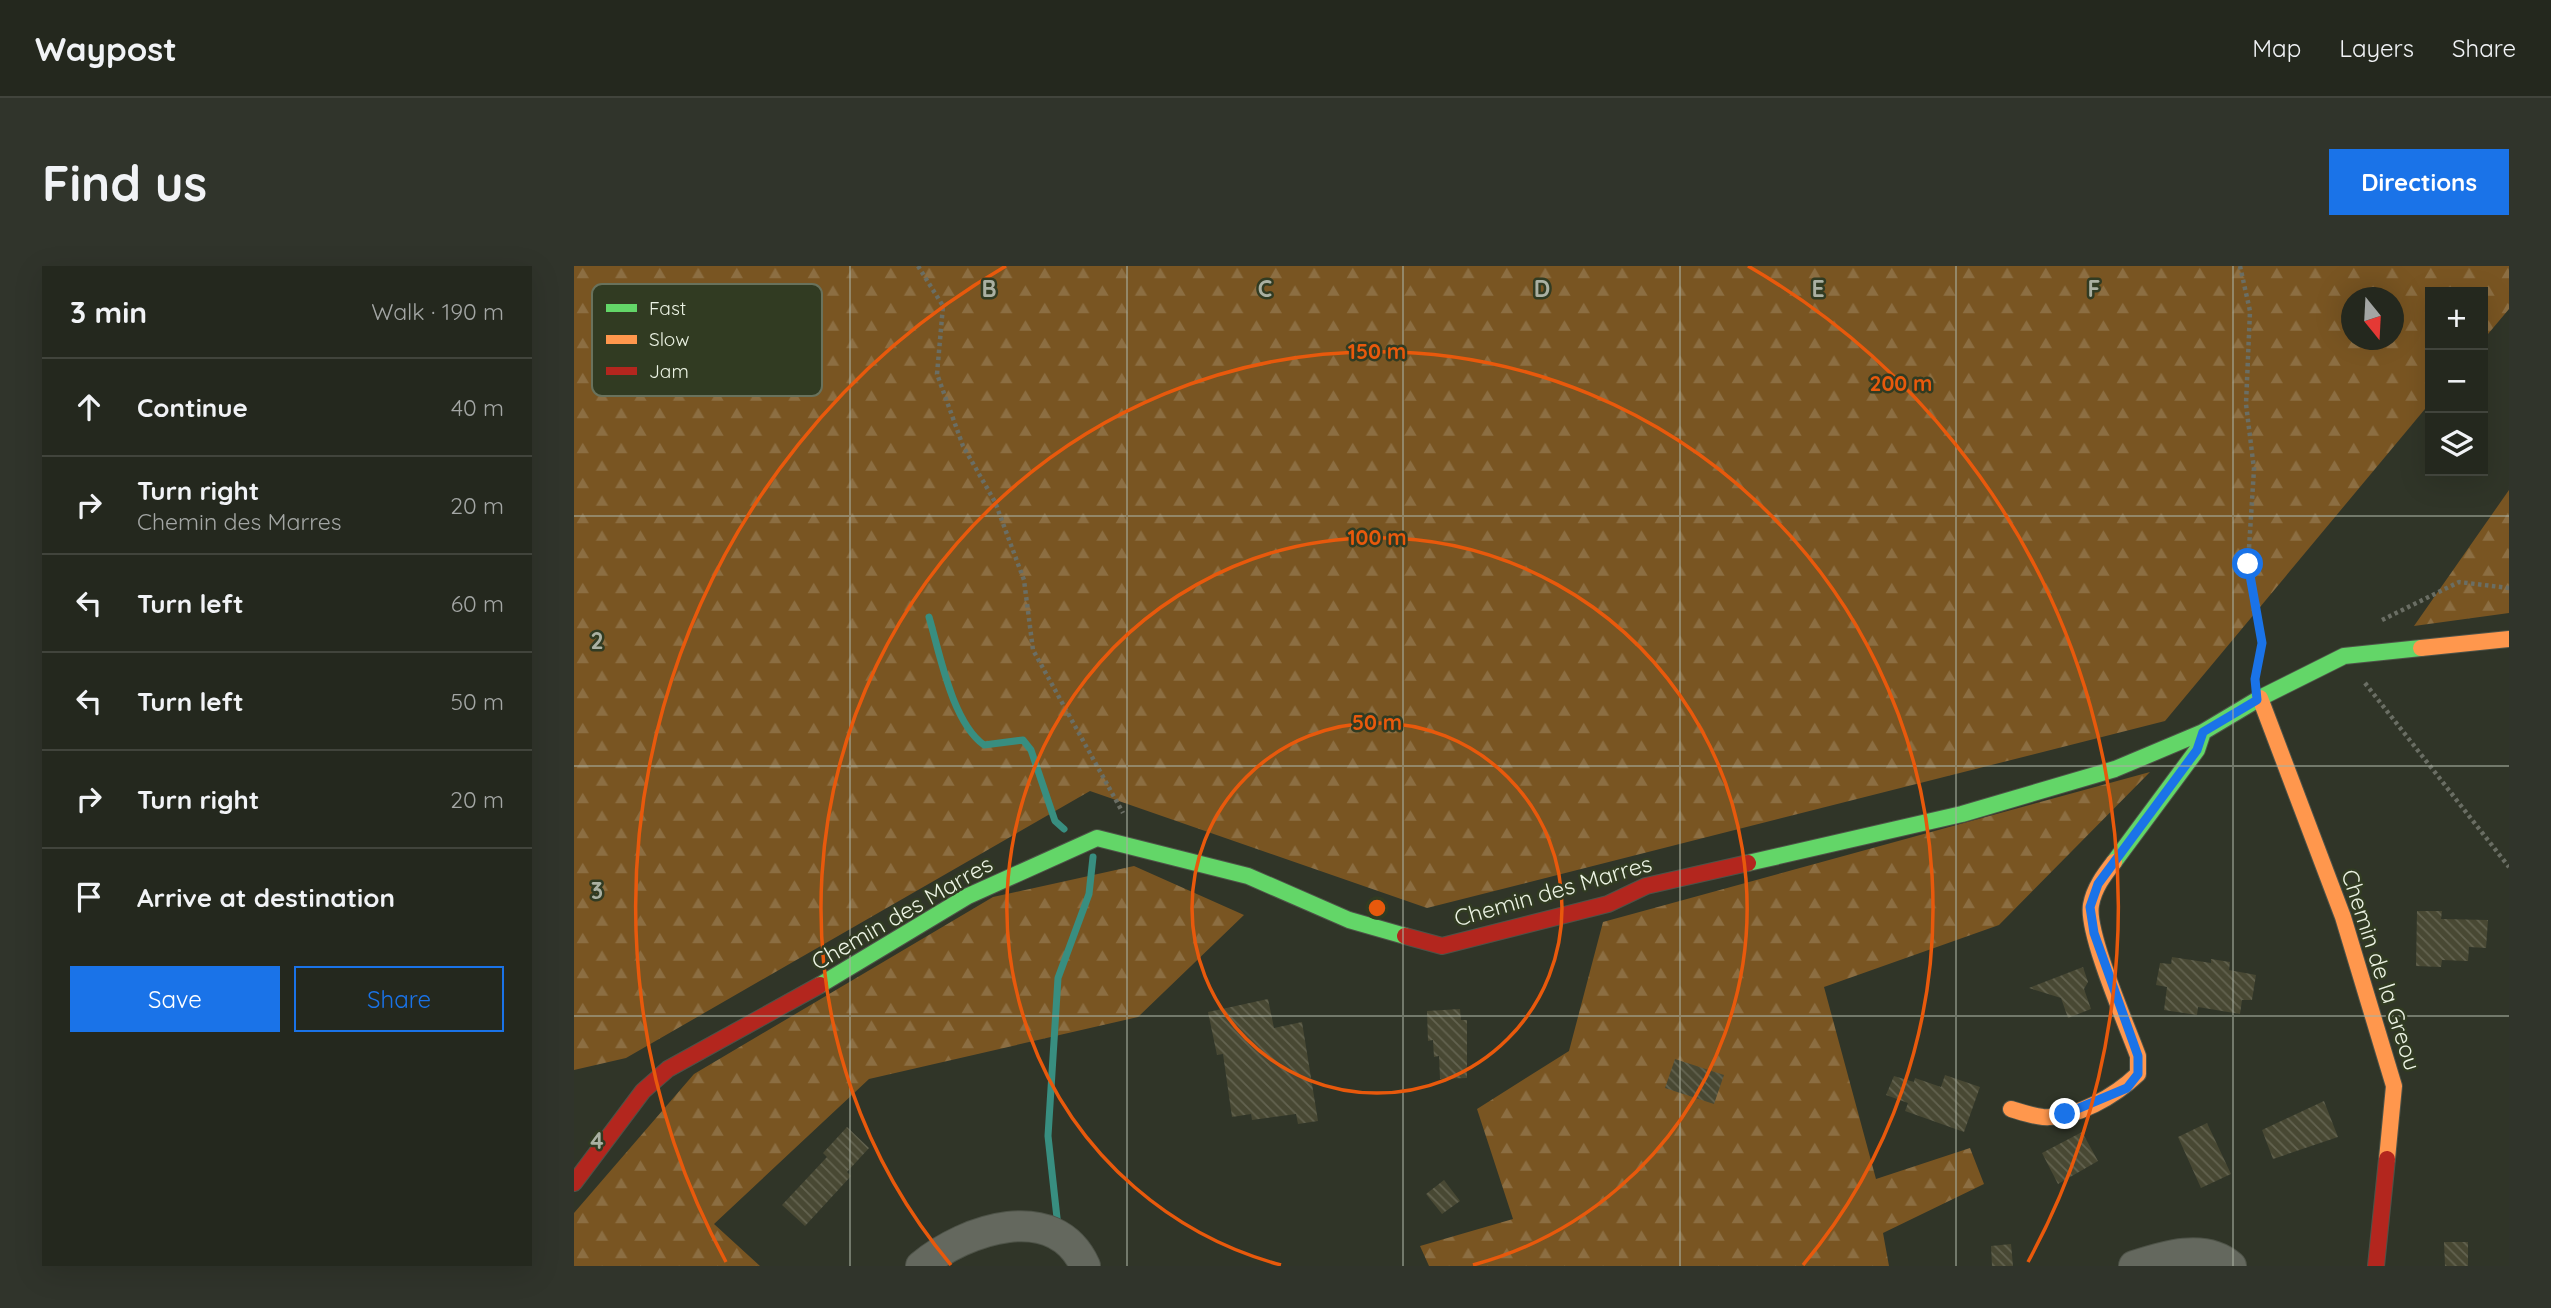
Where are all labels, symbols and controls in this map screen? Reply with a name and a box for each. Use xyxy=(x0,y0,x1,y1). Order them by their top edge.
text: Waypost xyxy=(35,28,177,69)
text: Map xyxy=(2252,33,2301,63)
text: Layers xyxy=(2339,33,2414,63)
text: Share xyxy=(2452,33,2516,63)
button: Directions xyxy=(2329,149,2509,215)
text: Find us xyxy=(42,152,207,213)
text: B xyxy=(981,274,997,303)
text: C xyxy=(1258,274,1272,303)
text: D xyxy=(1534,274,1550,303)
text: E xyxy=(1811,274,1825,303)
text: F xyxy=(2088,274,2100,303)
legend xyxy=(592,284,822,396)
north arrow xyxy=(2341,287,2404,350)
map controls xyxy=(2425,287,2488,476)
button: + xyxy=(2425,287,2488,350)
text: 3 min xyxy=(70,293,147,331)
text: Fast xyxy=(649,296,686,320)
text: Walk · 190 m xyxy=(371,297,504,326)
text: Slow xyxy=(649,327,690,351)
text: 150 m xyxy=(1348,338,1406,364)
button: − xyxy=(2425,350,2488,413)
text: Jam xyxy=(649,359,689,383)
text: 200 m xyxy=(1870,370,1932,396)
icon: ahead xyxy=(70,388,108,426)
text: Continue xyxy=(137,391,248,424)
text: 40 m xyxy=(451,393,504,422)
button: layers xyxy=(2425,413,2488,476)
text: Turn right xyxy=(137,474,259,507)
icon: right xyxy=(70,486,108,524)
text: 20 m xyxy=(450,491,504,520)
text: Chemin des Marres xyxy=(137,507,342,536)
text: 100 m xyxy=(1347,524,1407,550)
route start xyxy=(2232,548,2263,579)
icon: left xyxy=(70,584,108,622)
text: Turn left xyxy=(137,587,244,620)
text: 60 m xyxy=(451,589,504,618)
text: 2 xyxy=(590,626,604,655)
icon: left xyxy=(70,682,108,720)
text: Turn left xyxy=(137,685,244,718)
text: 50 m xyxy=(451,687,504,716)
text: 50 m xyxy=(1352,709,1402,735)
icon: right xyxy=(70,780,108,818)
text: Turn right xyxy=(137,783,259,816)
text: 20 m xyxy=(450,785,504,814)
street label: Chemin des Marres xyxy=(1451,848,1655,933)
street label: Chemin des Marres xyxy=(806,849,998,976)
street label: Chemin de la Greou xyxy=(2335,866,2428,1074)
text: 3 xyxy=(591,876,603,905)
icon: arrive xyxy=(70,878,108,916)
text: Arrive at destination xyxy=(137,881,395,914)
centre of rings xyxy=(1365,896,1389,920)
button: Save xyxy=(70,966,280,1032)
button: Share xyxy=(294,966,504,1032)
route end xyxy=(2049,1098,2080,1129)
text: 4 xyxy=(590,1126,604,1155)

